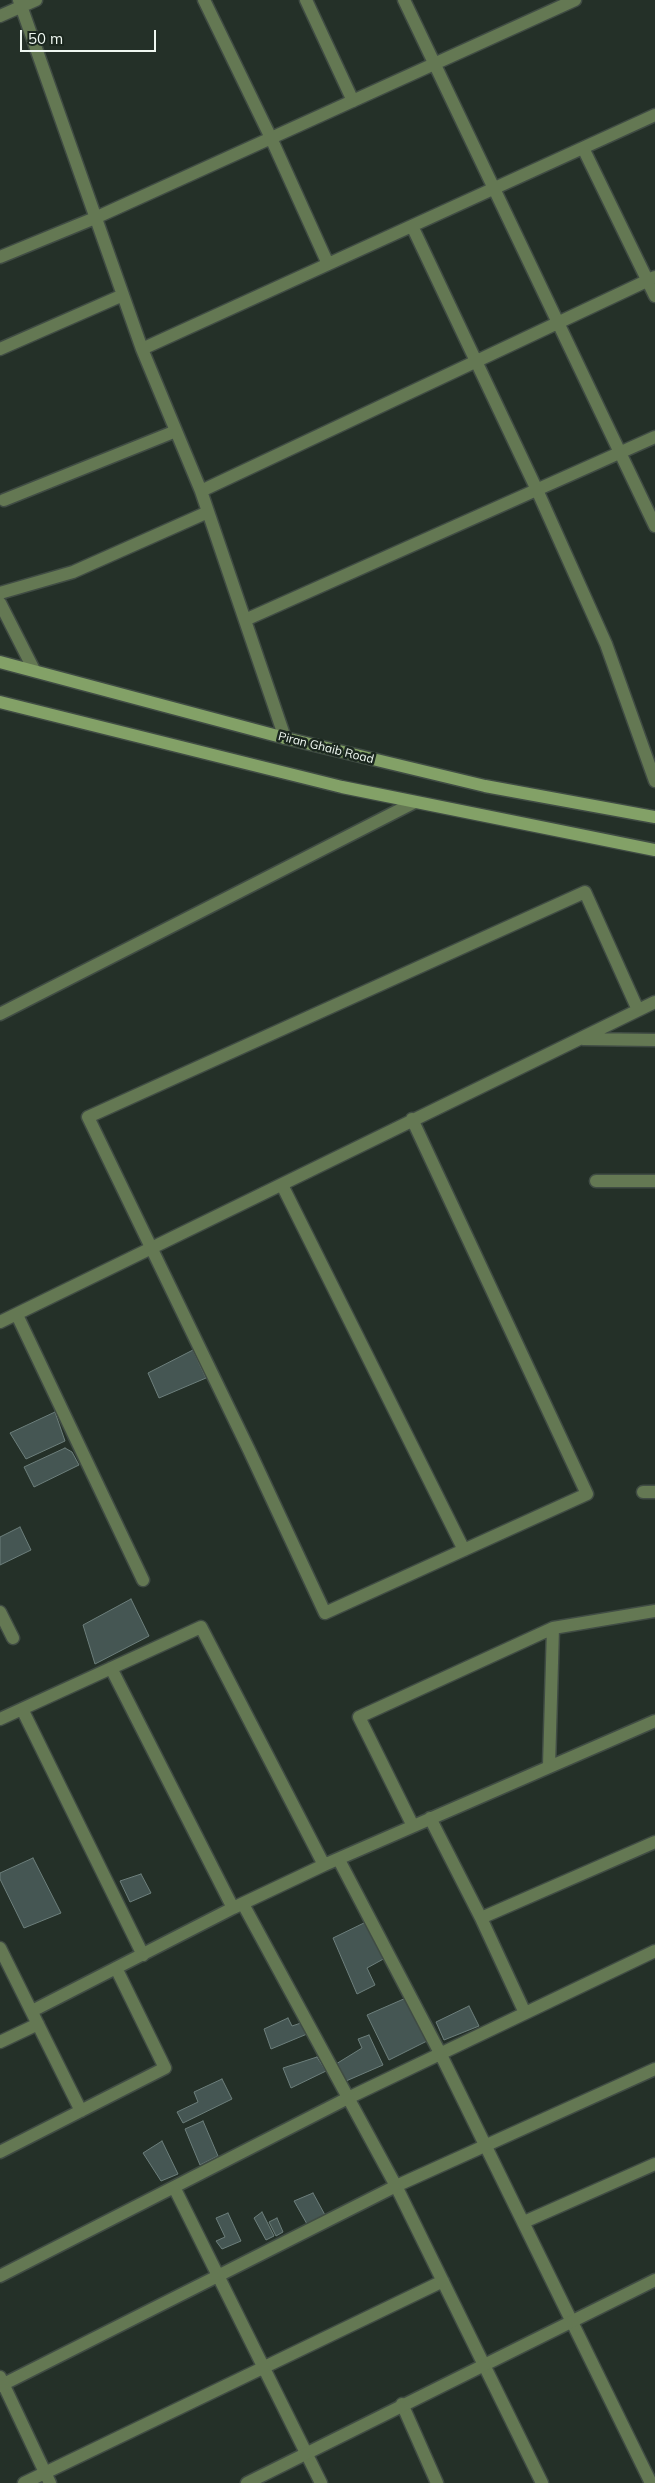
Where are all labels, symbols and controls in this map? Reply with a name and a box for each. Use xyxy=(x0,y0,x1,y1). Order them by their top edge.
scale bar xyxy=(22,20,159,52)
text: 50 m xyxy=(28,29,63,48)
street label: Piran Ghaib Road xyxy=(277,729,375,767)

